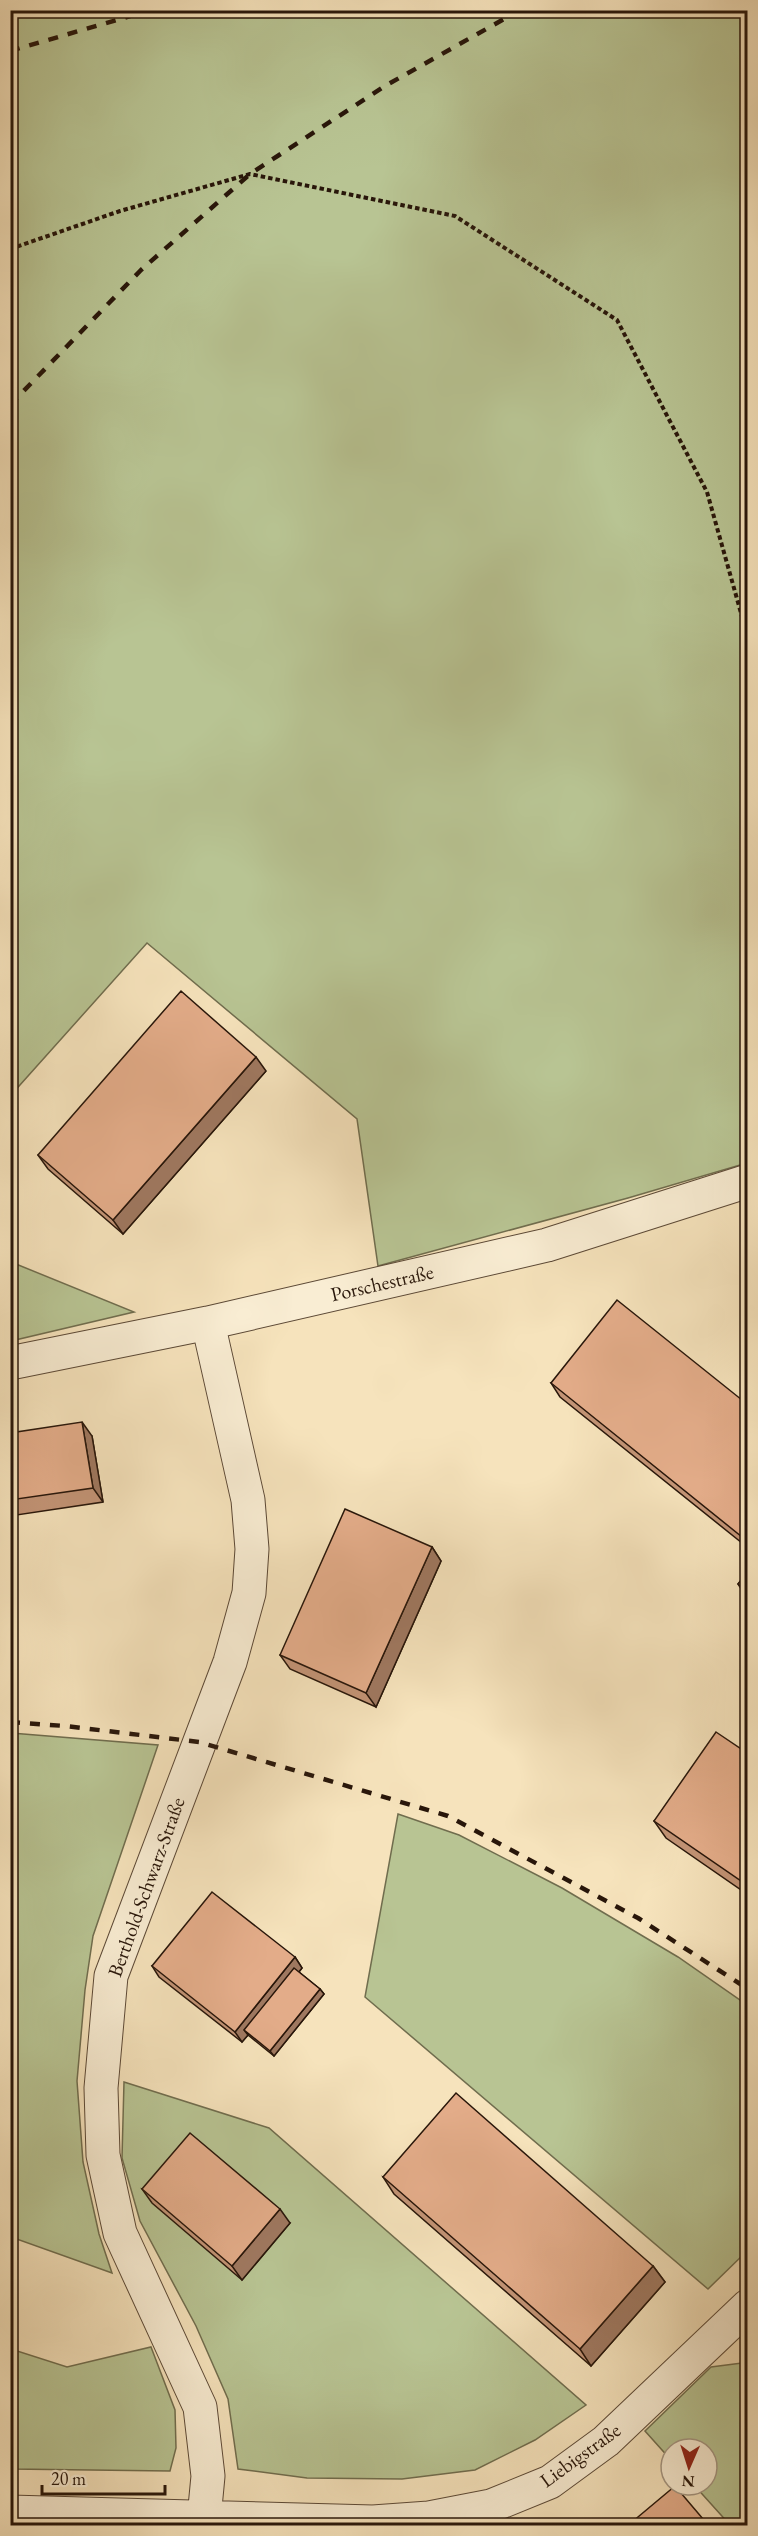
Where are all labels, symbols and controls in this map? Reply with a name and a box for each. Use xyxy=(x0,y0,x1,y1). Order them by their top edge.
street label: Porschestraße xyxy=(328,1259,436,1307)
street label: Berthold-Schwarz-Straße xyxy=(101,1793,191,1980)
street label: Liebigstraße xyxy=(535,2417,626,2493)
north arrow xyxy=(659,2437,719,2497)
scale bar xyxy=(42,2458,165,2496)
text: 20 m xyxy=(51,2467,86,2490)
text: N xyxy=(681,2471,695,2492)

